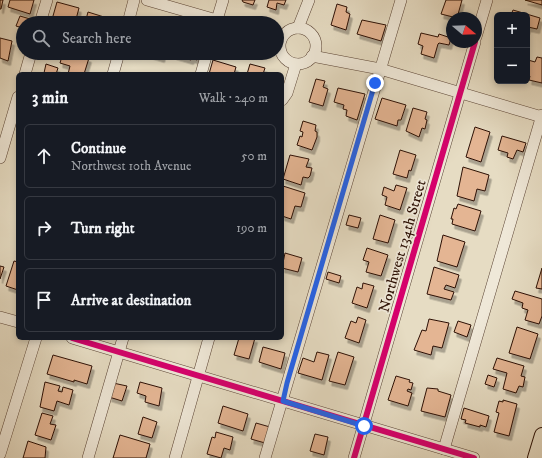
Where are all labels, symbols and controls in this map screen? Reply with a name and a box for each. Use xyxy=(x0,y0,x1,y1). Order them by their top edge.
north arrow xyxy=(446,12,482,48)
map controls xyxy=(494,12,530,84)
button: + xyxy=(494,12,530,48)
search box xyxy=(16,16,284,60)
icon: search xyxy=(30,27,52,49)
text: Search here xyxy=(62,29,131,48)
button: − xyxy=(494,48,530,84)
route end xyxy=(366,74,384,92)
text: 3 min xyxy=(32,87,68,109)
text: Walk · 240 m xyxy=(199,90,268,106)
text: Continue xyxy=(71,139,126,158)
icon: ahead xyxy=(33,145,55,167)
text: 50 m xyxy=(241,148,267,164)
text: Northwest 10th Avenue xyxy=(71,158,191,174)
street label: Northwest 134th Street xyxy=(374,177,431,315)
icon: right xyxy=(33,217,55,239)
text: Turn right xyxy=(71,219,134,238)
text: 190 m xyxy=(236,220,267,236)
icon: arrive xyxy=(33,289,55,311)
text: Arrive at destination xyxy=(71,291,191,310)
route start xyxy=(355,417,373,435)

